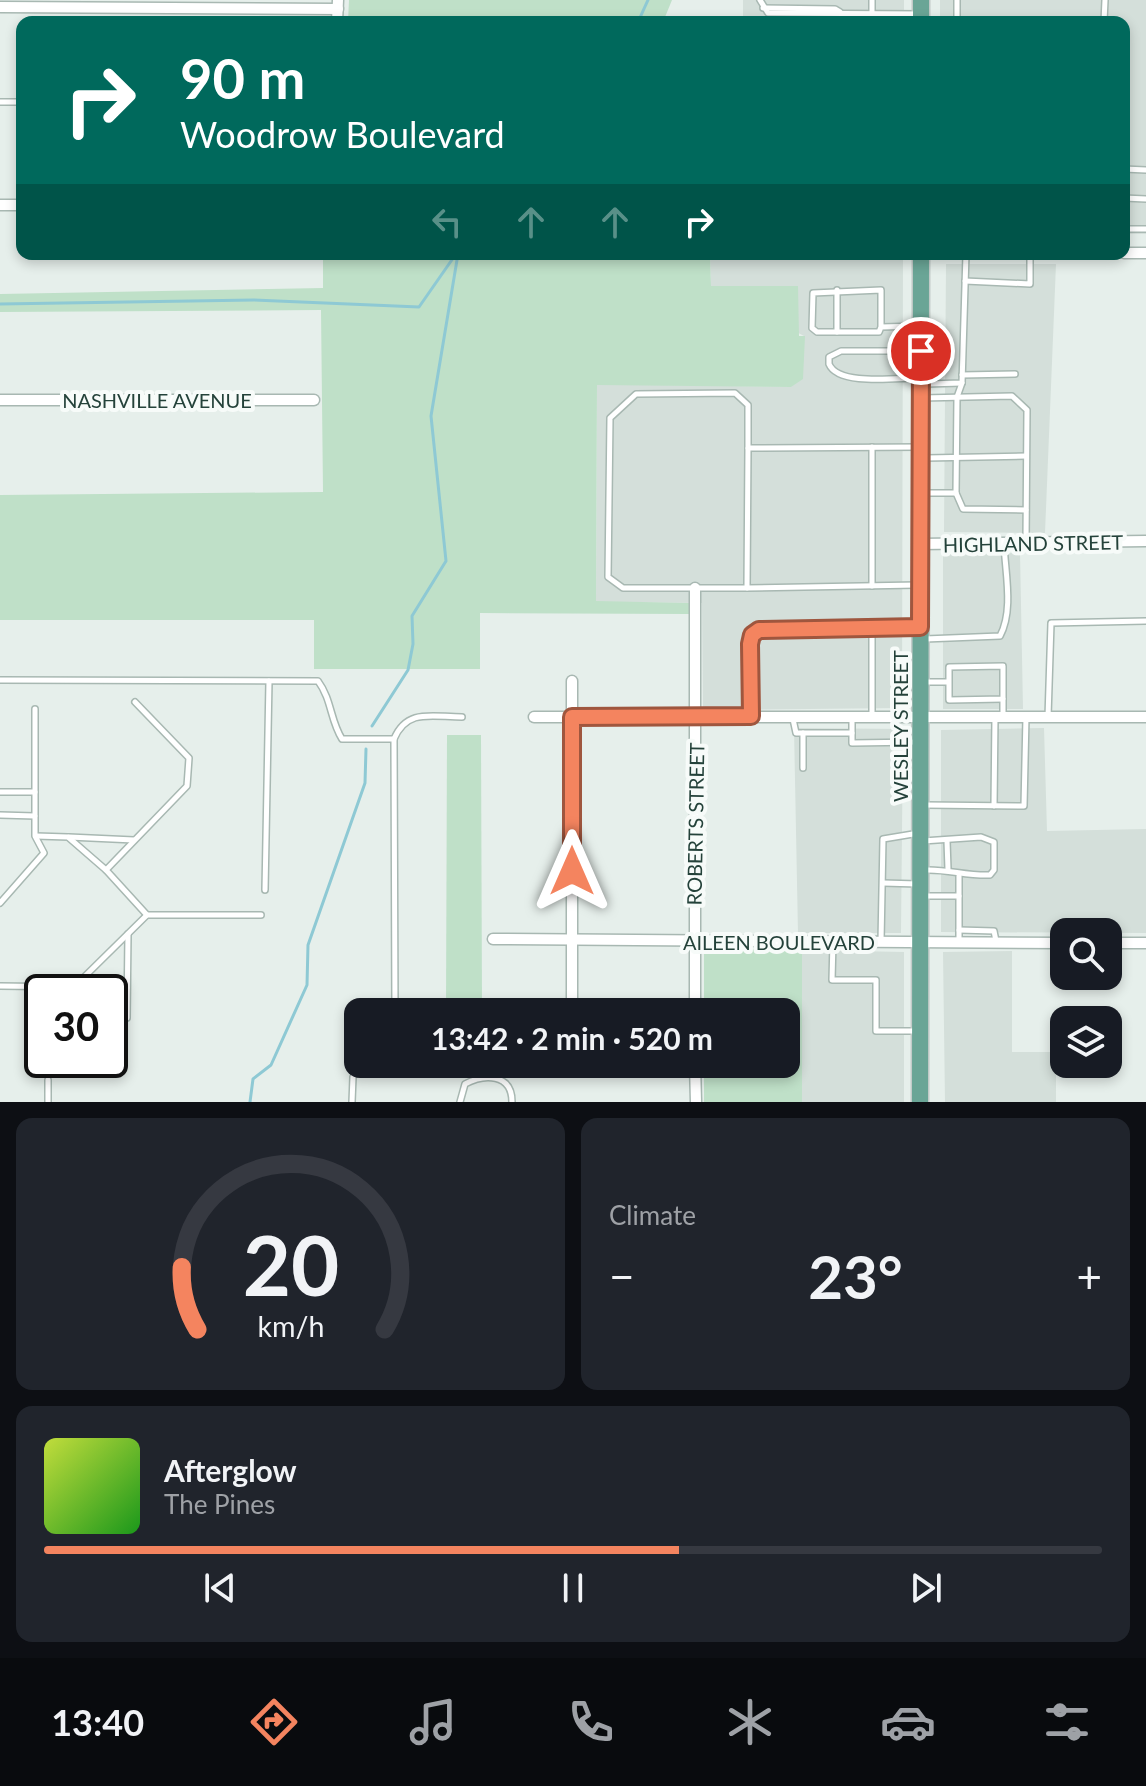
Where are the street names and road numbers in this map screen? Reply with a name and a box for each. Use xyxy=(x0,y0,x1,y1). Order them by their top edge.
street label: NASHVILLE AVENUE xyxy=(62,388,252,412)
street label: HIGHLAND STREET xyxy=(943,529,1124,557)
street label: WESLEY STREET xyxy=(888,650,912,802)
street label: ROBERTS STREET xyxy=(682,742,708,906)
street label: AILEEN BOULEVARD xyxy=(683,930,875,954)

